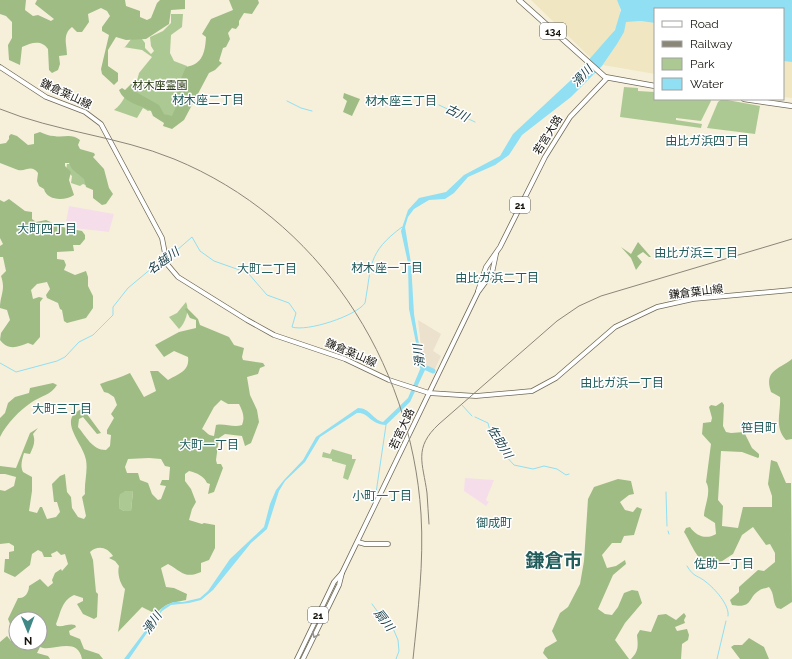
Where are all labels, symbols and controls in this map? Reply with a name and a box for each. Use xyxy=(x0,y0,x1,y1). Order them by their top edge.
legend xyxy=(654,8,784,100)
text: Road xyxy=(690,17,719,31)
road number: 134 xyxy=(540,23,566,39)
text: Railway xyxy=(690,37,733,51)
text: Park xyxy=(690,57,715,71)
water label: 滑川 xyxy=(569,61,597,90)
street label: 鎌倉葉山線 xyxy=(38,76,94,112)
text: Water xyxy=(690,77,724,91)
park label: 材木座霊園 xyxy=(133,79,188,92)
district label: 材木座二丁目 xyxy=(172,93,244,107)
district label: 材木座三丁目 xyxy=(365,94,437,108)
water label: 古川 xyxy=(443,102,473,125)
street label: 若宮大路 xyxy=(531,113,565,157)
district label: 由比ガ浜四丁目 xyxy=(665,134,749,148)
road number: 21 xyxy=(510,197,530,213)
district label: 大町四丁目 xyxy=(17,222,77,236)
water label: 名越川 xyxy=(144,244,183,277)
district label: 由比ガ浜三丁目 xyxy=(654,246,738,260)
district label: 材木座一丁目 xyxy=(351,261,423,275)
district label: 大町二丁目 xyxy=(237,262,297,276)
district label: 由比ガ浜二丁目 xyxy=(455,271,539,285)
street label: 鎌倉葉山線 xyxy=(668,282,724,302)
street label: 鎌倉葉山線 xyxy=(323,336,379,370)
water label: 滑川 xyxy=(410,341,427,369)
district label: 由比ガ浜一丁目 xyxy=(580,376,664,390)
district label: 大町三丁目 xyxy=(32,402,92,416)
street label: 若宮大路 xyxy=(387,406,417,452)
district label: 笹目町 xyxy=(741,421,777,435)
water label: 佐助川 xyxy=(485,423,517,463)
district label: 大町一丁目 xyxy=(179,438,239,452)
district label: 小町一丁目 xyxy=(352,489,412,503)
district label: 御成町 xyxy=(476,516,512,530)
district label: 鎌倉市 xyxy=(524,549,583,571)
district label: 佐助一丁目 xyxy=(694,557,754,571)
water label: 扇川 xyxy=(371,606,398,635)
road number: 21 xyxy=(308,607,328,623)
water label: 滑川 xyxy=(139,608,166,637)
north arrow xyxy=(8,611,48,651)
one-way arrow xyxy=(312,630,320,638)
text: N xyxy=(24,634,32,647)

